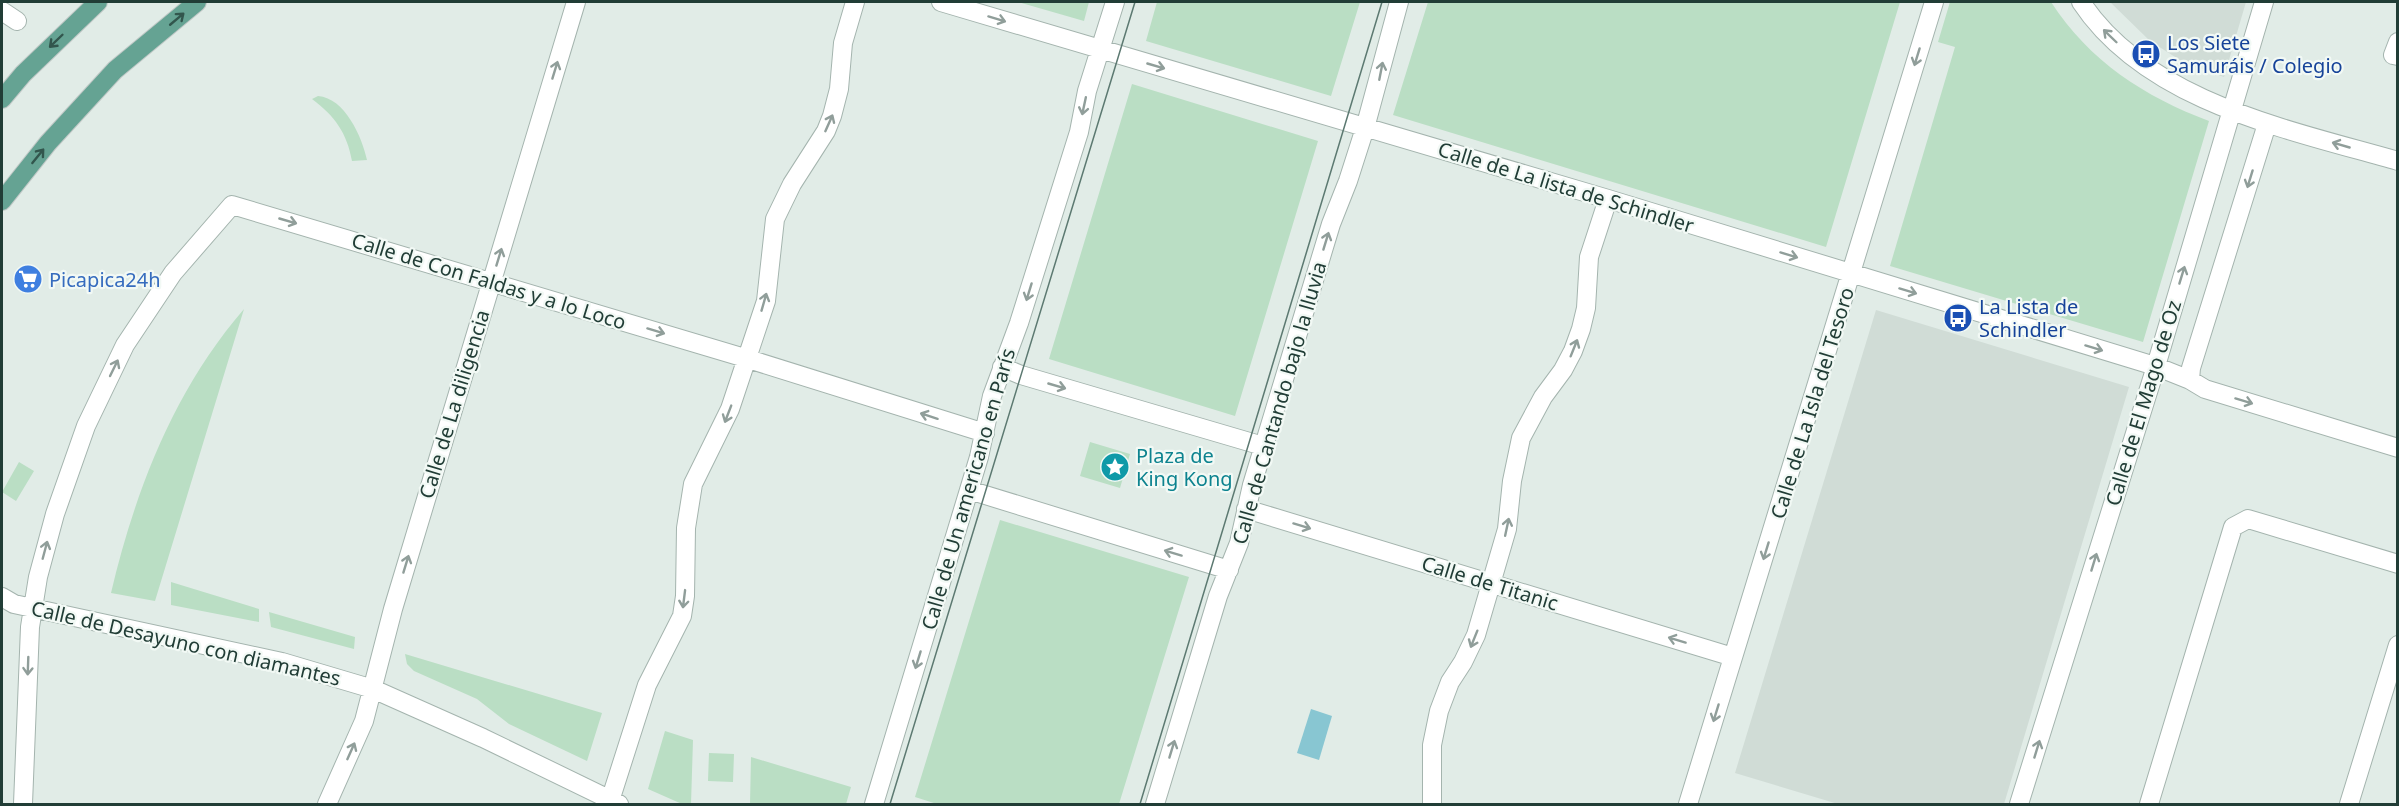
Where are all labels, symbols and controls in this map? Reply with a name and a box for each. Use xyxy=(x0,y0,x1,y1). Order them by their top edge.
one-way arrow xyxy=(169,13,185,26)
one-way arrow xyxy=(987,14,1006,25)
one-way arrow xyxy=(2102,29,2117,43)
place label: Los Siete Samuráis / Colegio xyxy=(2167,29,2343,79)
one-way arrow xyxy=(48,34,63,49)
bus stop icon: Los Siete Samuráis / Colegio xyxy=(2130,38,2162,70)
one-way arrow xyxy=(1911,48,1922,67)
one-way arrow xyxy=(551,61,562,80)
one-way arrow xyxy=(1146,61,1165,72)
one-way arrow xyxy=(1376,62,1387,82)
one-way arrow xyxy=(1078,95,1089,115)
one-way arrow xyxy=(824,114,835,132)
street label: Calle de La lista de Schindler xyxy=(1435,135,1697,239)
one-way arrow xyxy=(2332,139,2351,150)
one-way arrow xyxy=(31,148,44,164)
one-way arrow xyxy=(2244,169,2255,188)
one-way arrow xyxy=(278,216,297,227)
street label: Calle de Con Faldas y a lo Loco xyxy=(349,226,629,336)
one-way arrow xyxy=(1321,232,1332,251)
one-way arrow xyxy=(494,248,505,267)
one-way arrow xyxy=(1779,250,1798,261)
street label: Calle de Cantando bajo la lluvia xyxy=(1226,259,1332,547)
supermarket icon: Picapica24h xyxy=(12,263,44,295)
place label: Picapica24h xyxy=(49,266,161,293)
one-way arrow xyxy=(2177,266,2188,285)
one-way arrow xyxy=(1023,282,1034,301)
street label: Calle de La Isla del Tesoro xyxy=(1764,284,1860,522)
one-way arrow xyxy=(1898,286,1917,297)
one-way arrow xyxy=(759,293,771,312)
place label: La Lista de Schindler xyxy=(1979,293,2078,343)
street label: Calle de El Mago de Oz xyxy=(2099,297,2187,509)
bus stop icon: La Lista de Schindler xyxy=(1942,302,1974,334)
street label: Calle de La diligencia xyxy=(412,306,496,502)
one-way arrow xyxy=(646,326,665,337)
one-way arrow xyxy=(1569,339,1580,357)
one-way arrow xyxy=(2084,343,2103,354)
street label: Calle de Un americano en París xyxy=(915,345,1021,633)
one-way arrow xyxy=(109,360,120,378)
one-way arrow xyxy=(1047,380,1066,392)
one-way arrow xyxy=(2234,396,2253,407)
one-way arrow xyxy=(722,404,733,422)
one-way arrow xyxy=(920,409,939,420)
place label: Plaza de King Kong xyxy=(1136,442,1233,492)
place icon: Plaza de King Kong xyxy=(1099,451,1131,483)
one-way arrow xyxy=(1502,517,1513,537)
one-way arrow xyxy=(1292,521,1311,532)
one-way arrow xyxy=(40,541,51,560)
one-way arrow xyxy=(1760,541,1771,560)
one-way arrow xyxy=(1164,546,1183,557)
street label: Calle de Titanic xyxy=(1418,549,1562,617)
one-way arrow xyxy=(2089,553,2100,572)
one-way arrow xyxy=(401,555,412,574)
one-way arrow xyxy=(678,589,689,609)
street label: Calle de Desayuno con diamantes xyxy=(29,594,343,692)
one-way arrow xyxy=(1468,629,1479,647)
one-way arrow xyxy=(1668,634,1687,645)
one-way arrow xyxy=(912,650,923,669)
one-way arrow xyxy=(22,655,33,675)
one-way arrow xyxy=(1710,703,1721,722)
one-way arrow xyxy=(1167,740,1178,759)
one-way arrow xyxy=(2032,740,2043,759)
one-way arrow xyxy=(346,742,357,761)

